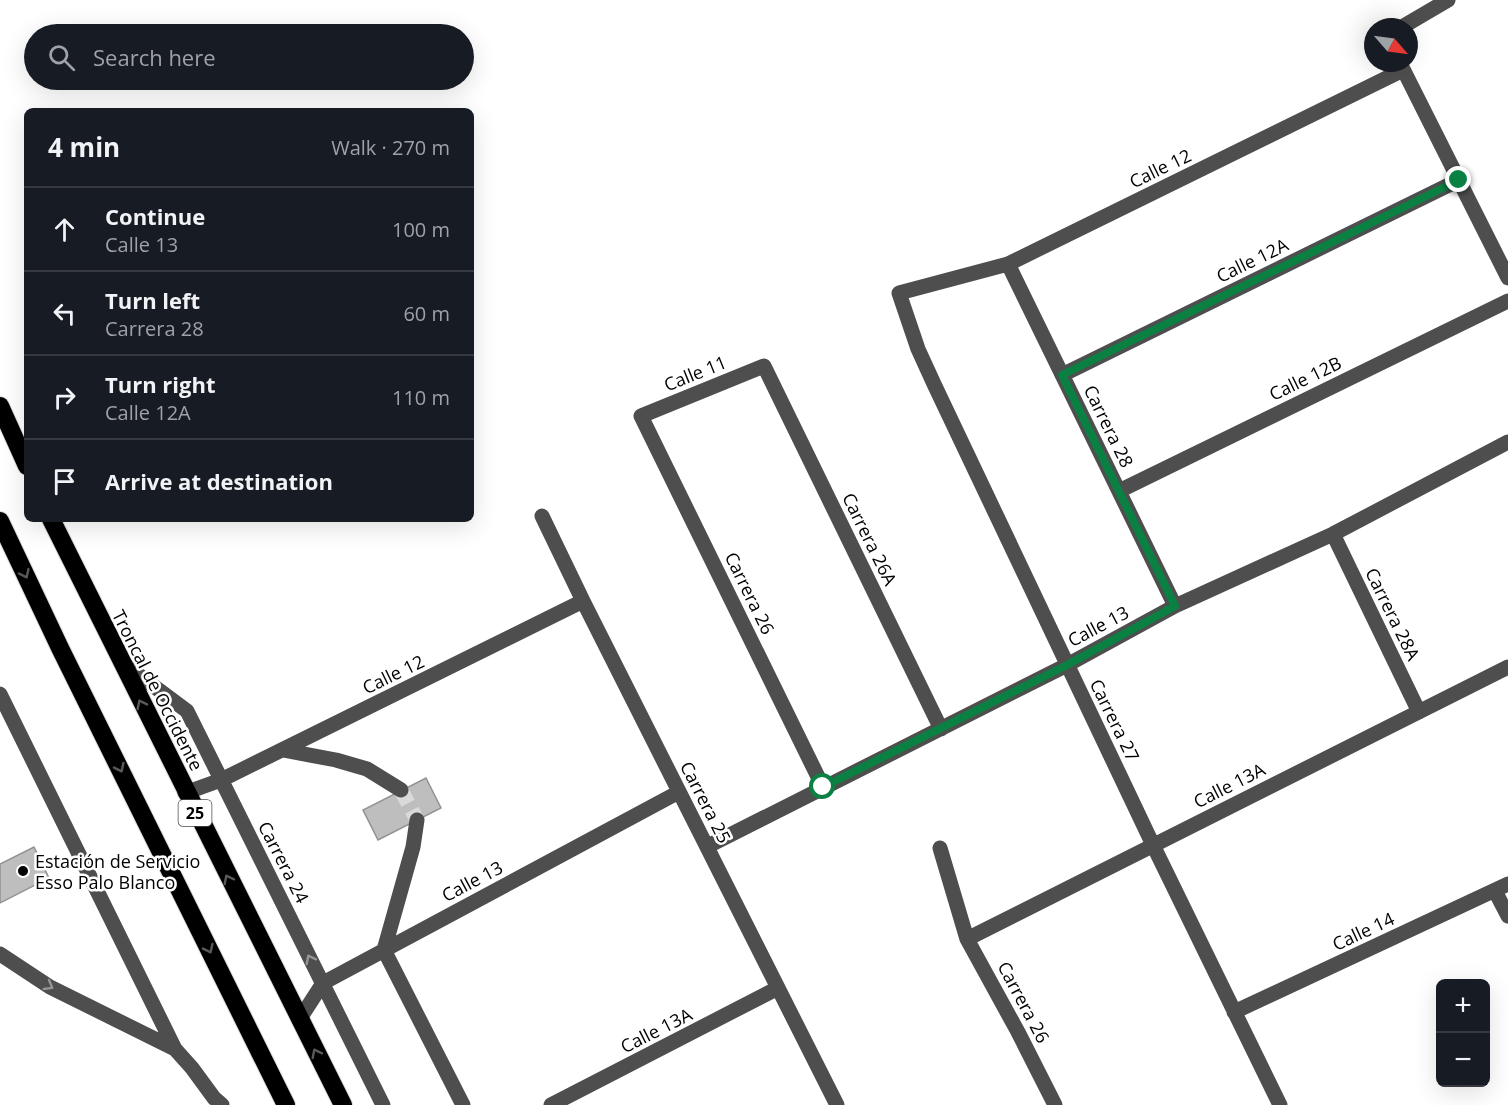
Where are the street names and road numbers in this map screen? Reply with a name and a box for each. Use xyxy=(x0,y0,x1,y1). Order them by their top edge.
street label: Calle 12 xyxy=(1125,143,1195,193)
street label: Calle 12A xyxy=(1212,232,1292,288)
street label: Calle 11 xyxy=(660,350,730,396)
street label: Calle 12B xyxy=(1265,350,1345,406)
street label: Carrera 28 xyxy=(1079,381,1139,471)
street label: Carrera 26A xyxy=(837,489,903,590)
street label: Carrera 26 xyxy=(720,548,780,638)
street label: Carrera 28A xyxy=(1360,564,1426,665)
street label: Calle 13 xyxy=(1063,600,1133,652)
street label: Troncal de Occidente xyxy=(107,606,209,774)
street label: Calle 12 xyxy=(358,649,428,699)
street label: Carrera 27 xyxy=(1085,675,1145,765)
street label: Carrera 25 xyxy=(675,757,737,847)
street label: Calle 13A xyxy=(1189,757,1269,813)
road number: 25 xyxy=(178,800,212,826)
street label: Carrera 24 xyxy=(253,817,315,907)
street label: Calle 13 xyxy=(437,855,507,907)
street label: Calle 14 xyxy=(1328,906,1398,956)
street label: Carrera 26 xyxy=(993,957,1055,1047)
street label: Calle 13A xyxy=(616,1002,696,1058)

